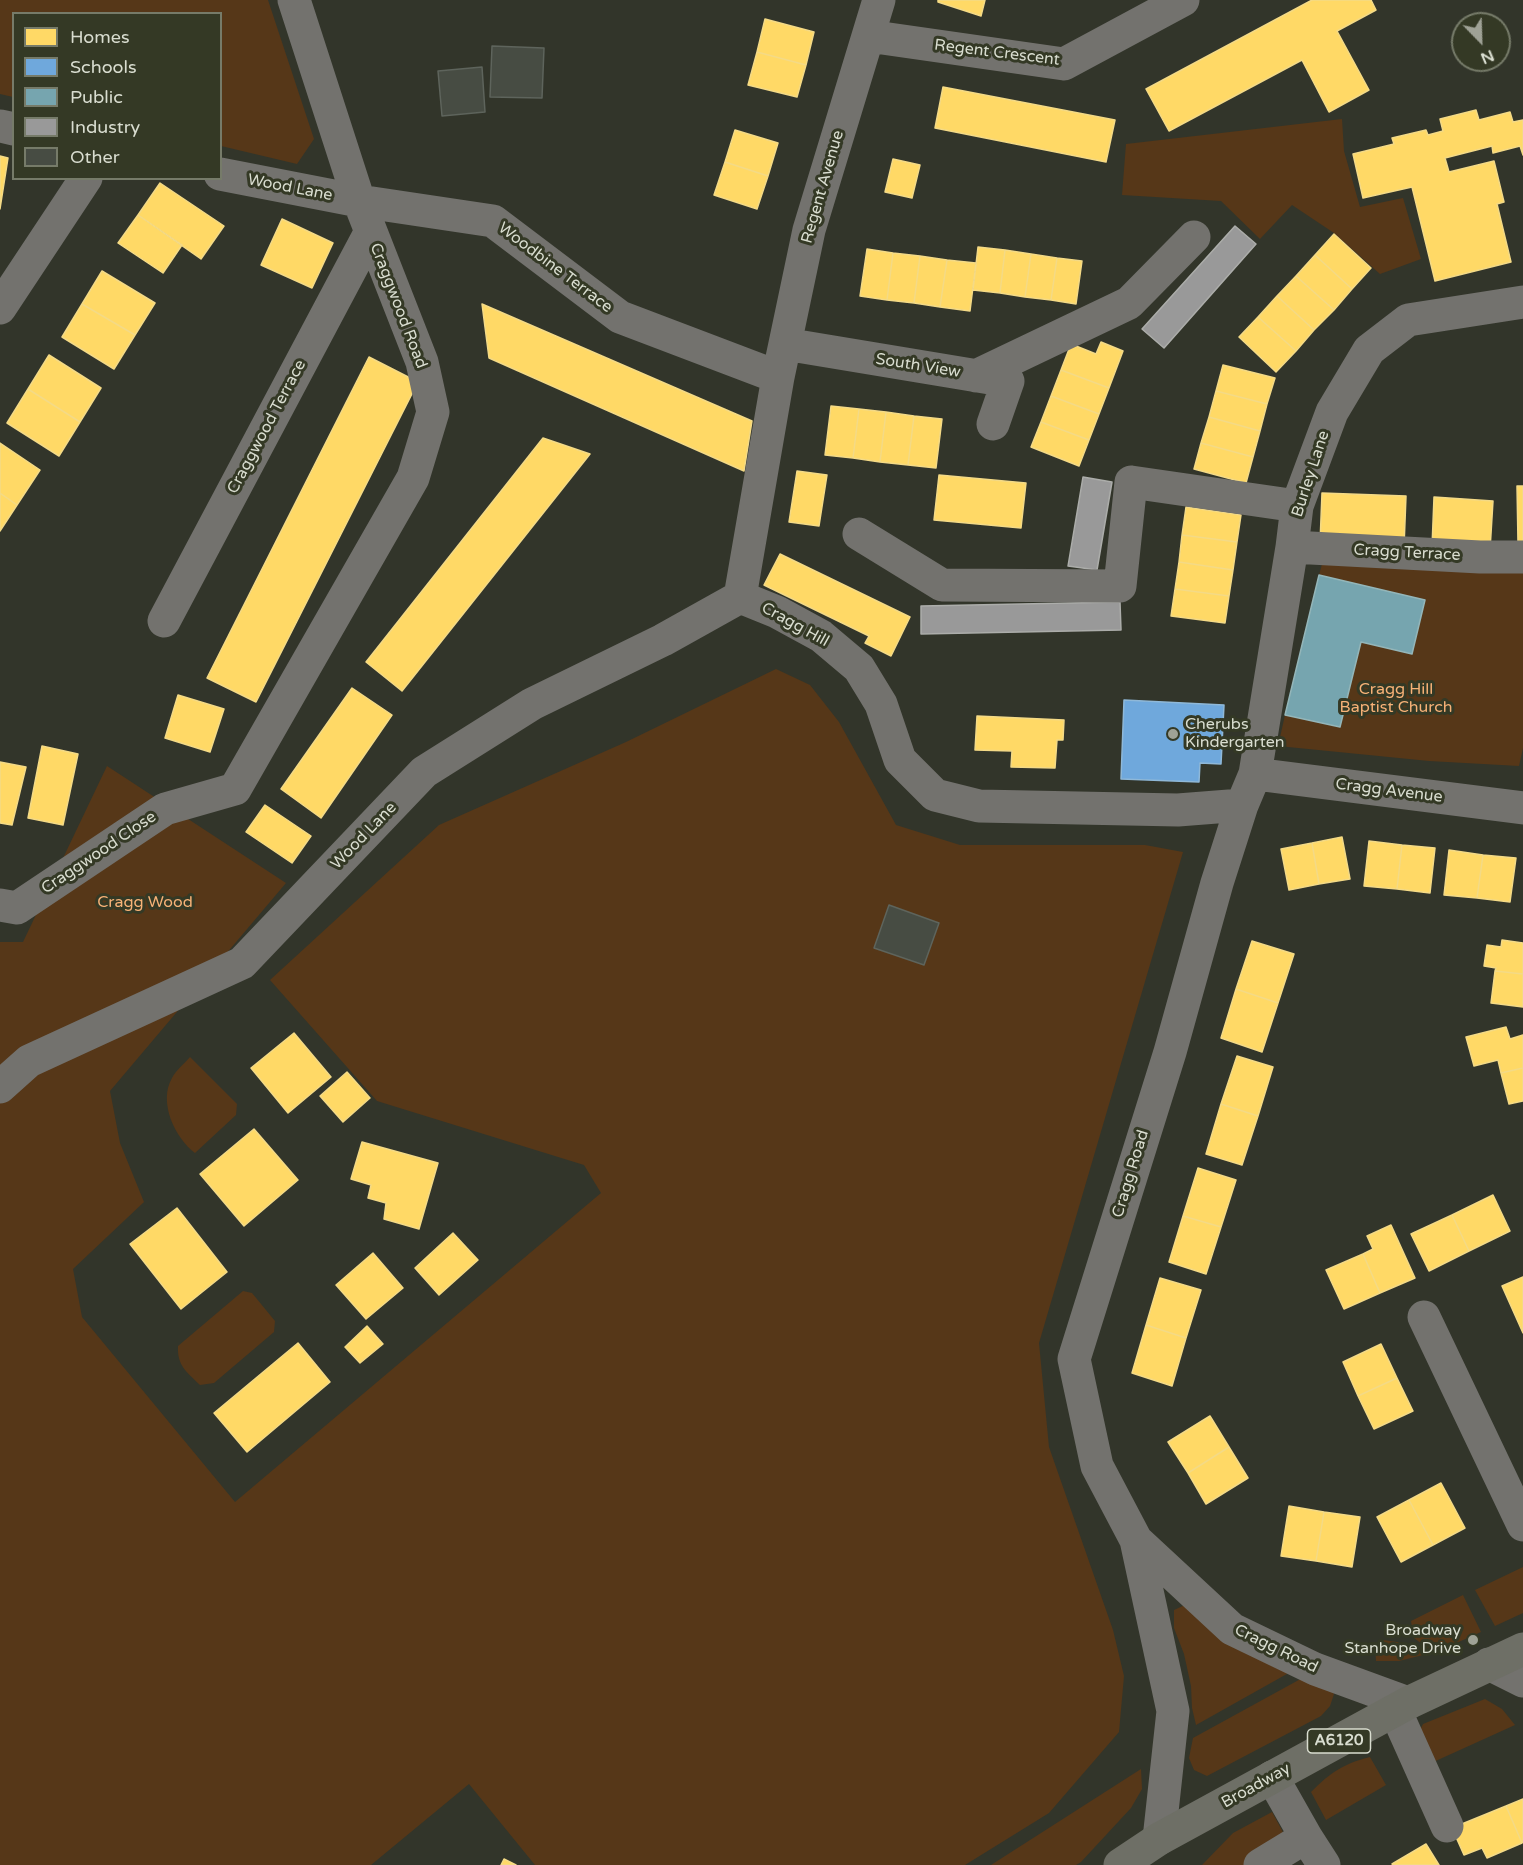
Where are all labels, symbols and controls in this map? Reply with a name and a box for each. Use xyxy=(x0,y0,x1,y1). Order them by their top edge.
legend xyxy=(12,12,222,180)
north arrow xyxy=(1451,12,1511,72)
text: Homes xyxy=(70,26,130,48)
street label: Regent Crescent xyxy=(933,36,1061,70)
text: N xyxy=(1477,45,1497,68)
text: Schools xyxy=(70,56,137,78)
text: Public xyxy=(70,86,123,108)
text: Industry xyxy=(70,116,140,138)
street label: Regent Avenue xyxy=(798,128,848,246)
text: Other xyxy=(70,146,120,168)
street label: Wood Lane xyxy=(246,170,334,206)
street label: Woodbine Terrace xyxy=(494,219,616,317)
street label: Craggwood Road xyxy=(365,241,431,371)
street label: South View xyxy=(874,350,962,382)
street label: Craggwood Terrace xyxy=(224,357,310,497)
street label: Burley Lane xyxy=(1288,428,1334,520)
street label: Cragg Terrace xyxy=(1353,541,1461,565)
street label: Cragg Hill xyxy=(758,599,832,651)
park label: Cragg Hill Baptist Church xyxy=(1340,680,1452,718)
place label: Cherubs Kindergarten xyxy=(1185,715,1285,753)
marker: Cherubs Kindergarten xyxy=(1166,727,1180,741)
street label: Cragg Avenue xyxy=(1334,775,1444,807)
street label: Wood Lane xyxy=(327,798,401,874)
street label: Craggwood Close xyxy=(38,808,160,898)
park label: Cragg Wood xyxy=(97,893,193,913)
street label: Cragg Road xyxy=(1109,1128,1153,1220)
street label: Cragg Road xyxy=(1231,1620,1321,1678)
place label: Broadway Stanhope Drive xyxy=(1344,1621,1461,1659)
marker: Broadway Stanhope Drive xyxy=(1466,1633,1480,1647)
road number: A6120 xyxy=(1308,1729,1370,1753)
street label: Broadway xyxy=(1218,1759,1294,1813)

